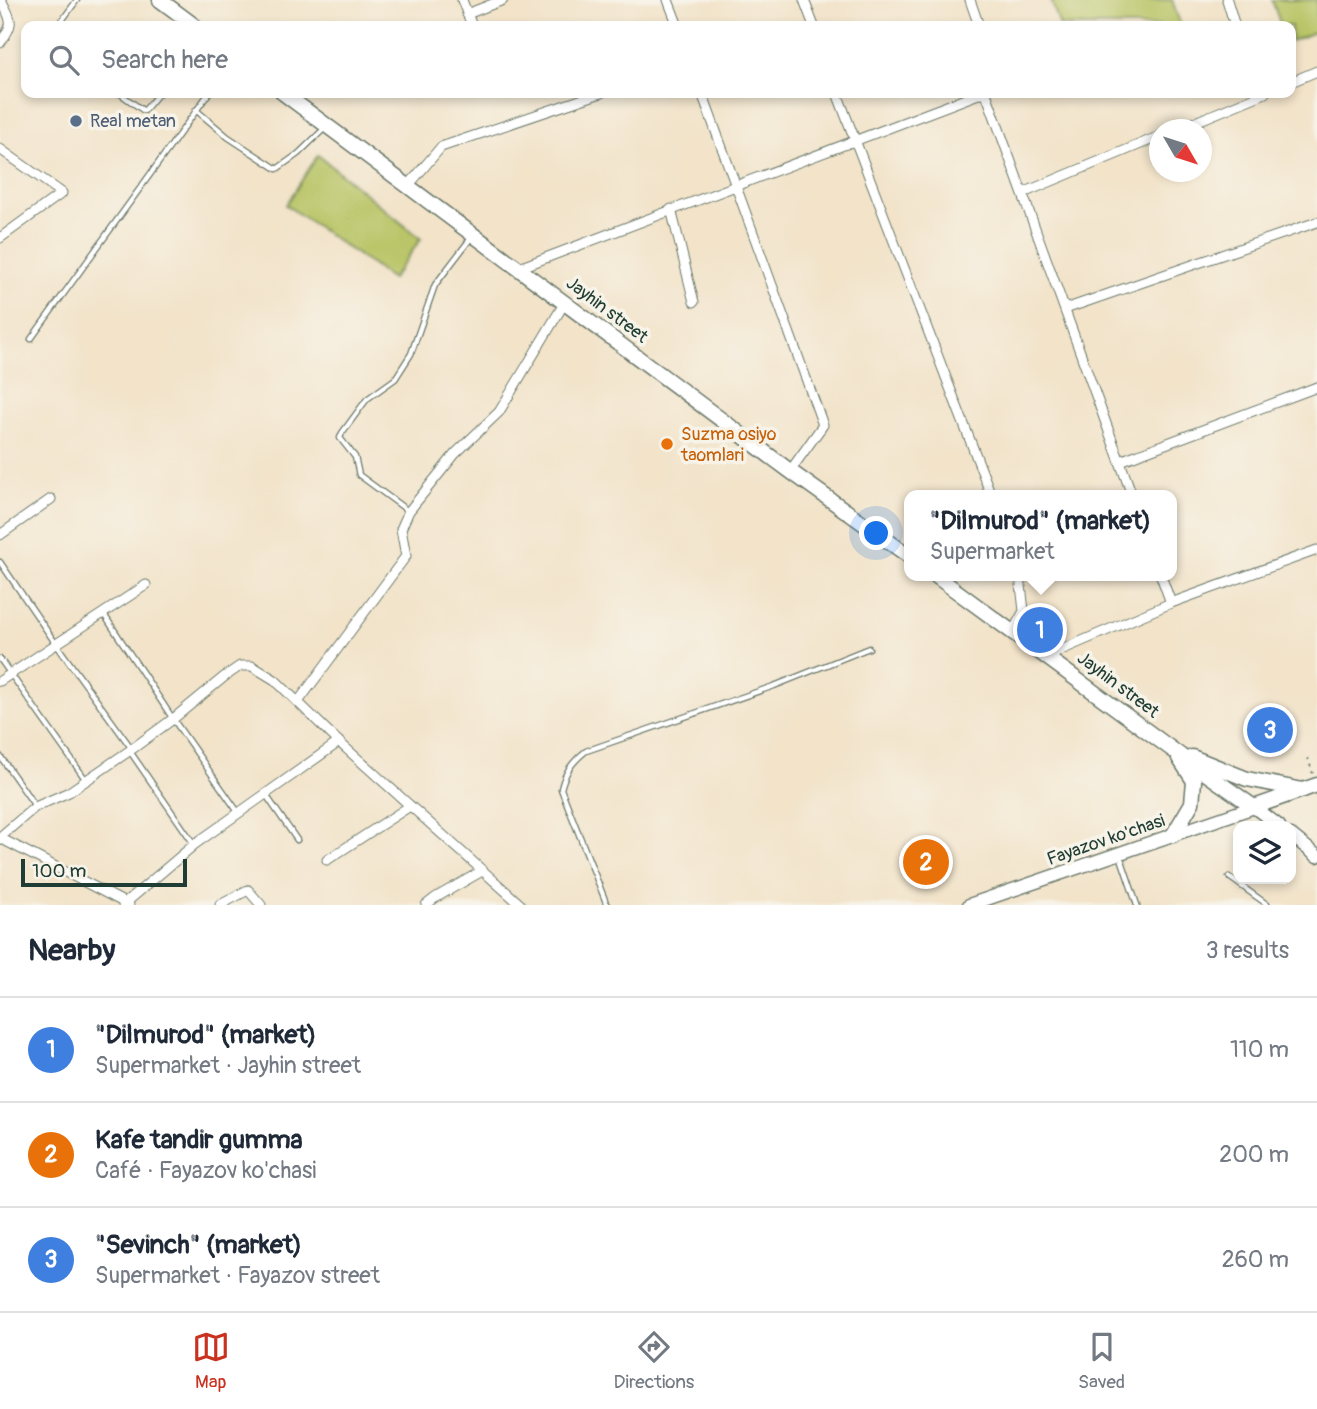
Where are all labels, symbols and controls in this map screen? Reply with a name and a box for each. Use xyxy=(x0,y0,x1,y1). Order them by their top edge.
search box xyxy=(21,21,1296,98)
icon: search xyxy=(45,41,83,79)
text: Search here xyxy=(101,44,228,76)
place label: Real metan xyxy=(90,110,176,133)
marker: Real metan xyxy=(68,113,84,129)
north arrow xyxy=(1149,119,1212,182)
street label: Jayhin street xyxy=(561,272,653,349)
place label: Suzma osiyo taomlari xyxy=(680,423,777,467)
marker: Suzma osiyo taomlari xyxy=(659,436,675,452)
popup xyxy=(904,490,1177,581)
text: "Dilmurod" (market) xyxy=(930,505,1151,537)
your location xyxy=(859,516,893,550)
text: Supermarket xyxy=(930,537,1055,566)
pin: 1 xyxy=(1017,604,1063,656)
street label: Jayhin street xyxy=(1072,647,1164,724)
pin: 3 xyxy=(1247,704,1293,756)
street label: Fayazov ko'chasi xyxy=(1044,809,1168,871)
map controls xyxy=(1233,821,1296,884)
button: layers xyxy=(1233,821,1296,884)
pin: 2 xyxy=(903,836,949,888)
scale bar xyxy=(21,856,187,888)
text: 100 m xyxy=(32,859,86,883)
text: Nearby xyxy=(28,932,115,969)
text: 3 results xyxy=(1206,936,1289,965)
text: "Dilmurod" (market) xyxy=(95,1019,317,1051)
text: 1 xyxy=(47,1035,56,1064)
text: 110 m xyxy=(1230,1035,1289,1064)
text: Supermarket · Jayhin street xyxy=(95,1051,361,1080)
text: Kafe tandir gumma xyxy=(95,1124,303,1156)
text: 2 xyxy=(45,1140,57,1169)
text: 200 m xyxy=(1219,1140,1289,1169)
text: Café · Fayazov ko'chasi xyxy=(95,1156,316,1185)
text: "Sevinch" (market) xyxy=(95,1229,302,1261)
text: 3 xyxy=(45,1245,57,1274)
text: 260 m xyxy=(1222,1245,1289,1274)
text: Supermarket · Fayazov street xyxy=(95,1261,380,1290)
tab: Map xyxy=(192,1328,230,1394)
tab: Directions xyxy=(614,1328,694,1394)
tab: Saved xyxy=(1078,1328,1125,1394)

